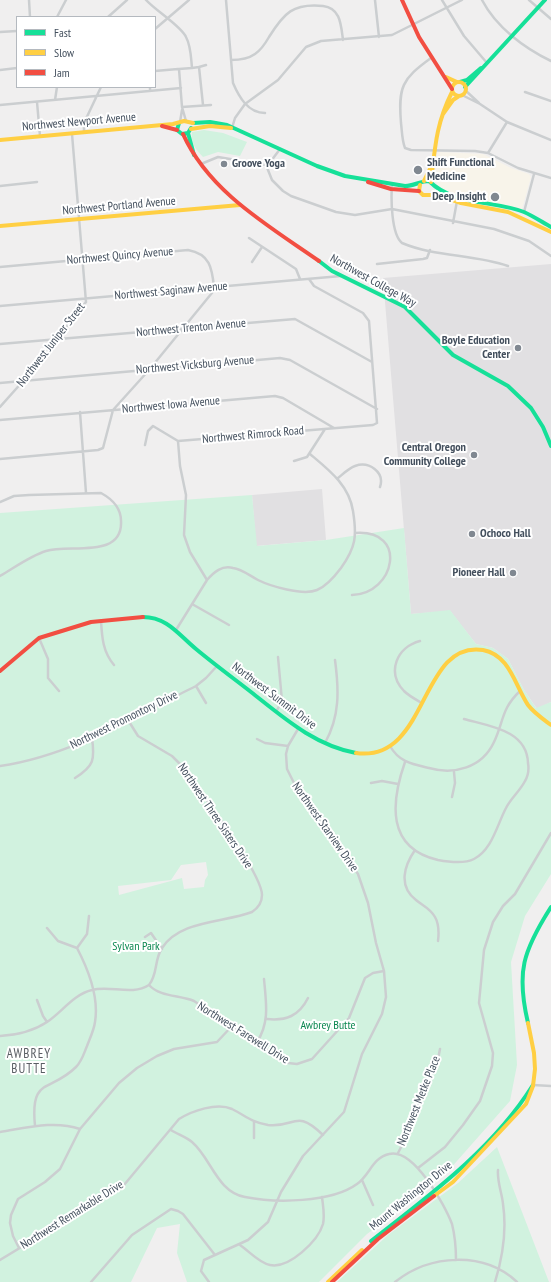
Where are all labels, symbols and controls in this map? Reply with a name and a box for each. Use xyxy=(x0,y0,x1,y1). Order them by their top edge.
legend xyxy=(16,16,156,88)
text: Fast xyxy=(54,25,71,40)
text: Slow xyxy=(54,45,74,60)
text: Jam xyxy=(54,65,70,80)
street label: Northwest Newport Avenue xyxy=(21,110,137,134)
place label: Shift Functional Medicine xyxy=(427,156,494,184)
place label: Groove Yoga xyxy=(232,157,285,171)
marker: Groove Yoga xyxy=(219,159,229,169)
marker: Shift Functional Medicine xyxy=(412,164,424,176)
place label: Deep Insight xyxy=(432,190,486,204)
marker: Deep Insight xyxy=(489,191,501,203)
street label: Northwest Portland Avenue xyxy=(62,194,176,218)
street label: Northwest Quincy Avenue xyxy=(66,244,174,268)
street label: Northwest College Way xyxy=(327,251,419,311)
street label: Northwest Saginaw Avenue xyxy=(114,279,228,303)
street label: Northwest Juniper Street xyxy=(14,300,88,390)
street label: Northwest Trenton Avenue xyxy=(136,316,246,340)
place label: Boyle Education Center xyxy=(442,334,510,362)
marker: Boyle Education Center xyxy=(513,343,523,353)
street label: Northwest Vicksburg Avenue xyxy=(135,353,255,377)
street label: Northwest Iowa Avenue xyxy=(121,394,221,416)
street label: Northwest Rimrock Road xyxy=(201,423,305,447)
place label: Central Oregon Community College xyxy=(384,441,466,469)
marker: Central Oregon Community College xyxy=(469,450,479,460)
place label: Ochoco Hall xyxy=(480,527,531,541)
marker: Ochoco Hall xyxy=(467,529,477,539)
place label: Pioneer Hall xyxy=(452,566,505,580)
marker: Pioneer Hall xyxy=(508,568,518,578)
street label: Northwest Summit Drive xyxy=(229,660,319,732)
street label: Northwest Promontory Drive xyxy=(68,688,180,752)
street label: Northwest Three Sisters Drive xyxy=(174,761,256,871)
street label: Northwest Starview Drive xyxy=(289,780,361,874)
park label: Sylvan Park xyxy=(112,940,160,954)
street label: Northwest Farewell Drive xyxy=(194,999,292,1067)
park label: Awbrey Butte xyxy=(300,1019,356,1033)
district label: AWBREY BUTTE xyxy=(7,1046,51,1077)
street label: Northwest Metke Place xyxy=(394,1054,444,1148)
street label: Mount Washington Drive xyxy=(367,1158,455,1234)
street label: Northwest Remarkable Drive xyxy=(18,1177,126,1253)

